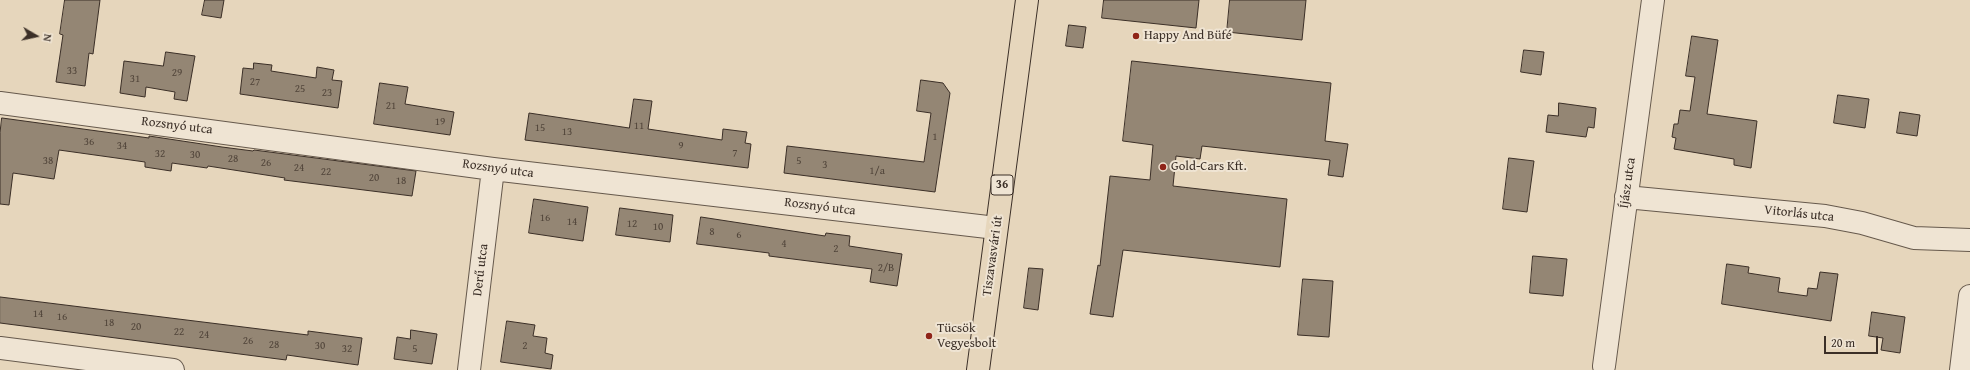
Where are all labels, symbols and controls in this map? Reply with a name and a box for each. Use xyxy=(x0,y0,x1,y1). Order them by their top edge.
north arrow xyxy=(16,16,56,56)
place label: Happy And Büfé xyxy=(1144,28,1232,44)
marker: Happy And Büfé xyxy=(1131,31,1141,41)
text: N xyxy=(39,33,56,43)
house number: 33 xyxy=(67,64,77,78)
house number: 29 xyxy=(172,66,182,80)
house number: 31 xyxy=(130,72,140,86)
house number: 27 xyxy=(250,75,260,89)
house number: 25 xyxy=(295,82,305,96)
house number: 23 xyxy=(322,86,332,100)
house number: 21 xyxy=(386,99,396,113)
street label: Rozsnyó utca xyxy=(140,114,214,138)
house number: 19 xyxy=(435,115,445,129)
house number: 11 xyxy=(634,119,644,133)
house number: 15 xyxy=(535,121,545,135)
house number: 13 xyxy=(562,125,572,139)
house number: 1 xyxy=(932,130,938,144)
house number: 36 xyxy=(84,135,94,149)
house number: 34 xyxy=(117,139,127,153)
house number: 9 xyxy=(678,139,684,153)
house number: 7 xyxy=(732,146,738,160)
house number: 32 xyxy=(155,147,165,161)
house number: 30 xyxy=(190,148,200,162)
house number: 28 xyxy=(228,152,238,166)
house number: 38 xyxy=(43,154,53,168)
house number: 5 xyxy=(796,154,802,168)
house number: 26 xyxy=(261,156,271,170)
street label: Rozsnyó utca xyxy=(461,156,535,182)
street label: Íjász utca xyxy=(1617,157,1639,209)
house number: 3 xyxy=(822,158,828,172)
place label: Gold-Cars Kft. xyxy=(1171,159,1247,175)
house number: 24 xyxy=(294,161,304,175)
marker: Gold-Cars Kft. xyxy=(1158,162,1168,172)
house number: 1/a xyxy=(869,164,885,178)
house number: 22 xyxy=(321,165,331,179)
house number: 20 xyxy=(369,171,379,185)
house number: 18 xyxy=(396,174,406,188)
road number: 36 xyxy=(991,175,1013,195)
street label: Rozsnyó utca xyxy=(783,195,857,219)
street label: Vitorlás utca xyxy=(1763,203,1835,225)
house number: 16 xyxy=(540,211,550,225)
house number: 14 xyxy=(567,215,577,229)
street label: Tiszavasvári út xyxy=(980,215,1006,297)
house number: 12 xyxy=(627,217,637,231)
house number: 10 xyxy=(653,220,663,234)
house number: 8 xyxy=(709,225,715,239)
house number: 6 xyxy=(736,228,742,242)
house number: 4 xyxy=(781,237,787,251)
house number: 2 xyxy=(833,242,839,256)
street label: Derű utca xyxy=(470,243,492,297)
house number: 2/B xyxy=(878,261,894,275)
house number: 14 xyxy=(33,307,43,321)
house number: 16 xyxy=(57,310,67,324)
house number: 18 xyxy=(104,316,114,330)
house number: 20 xyxy=(131,320,141,334)
place label: Tücsök Vegyesbolt xyxy=(937,321,996,352)
house number: 22 xyxy=(174,325,184,339)
house number: 24 xyxy=(199,328,209,342)
scale bar xyxy=(1826,328,1880,354)
marker: Tücsök Vegyesbolt xyxy=(924,331,934,341)
house number: 26 xyxy=(243,334,253,348)
text: 20 m xyxy=(1831,334,1855,351)
house number: 28 xyxy=(269,338,279,352)
house number: 30 xyxy=(315,339,325,353)
house number: 2 xyxy=(522,339,528,353)
house number: 32 xyxy=(342,342,352,356)
house number: 5 xyxy=(412,342,418,356)

